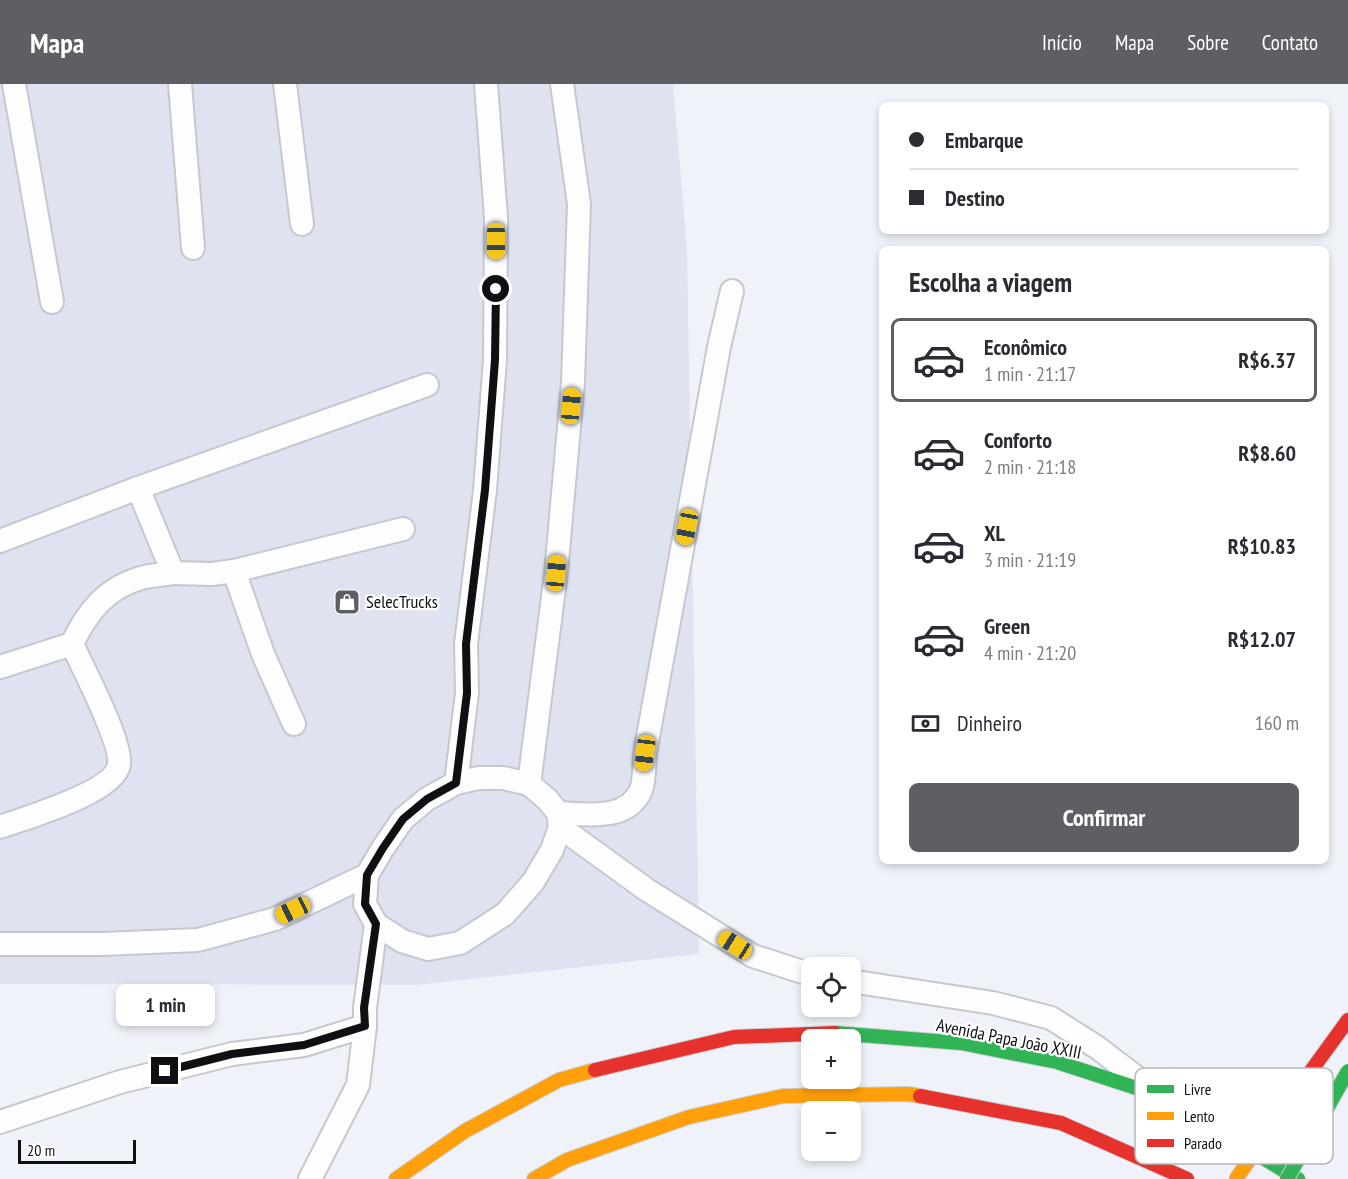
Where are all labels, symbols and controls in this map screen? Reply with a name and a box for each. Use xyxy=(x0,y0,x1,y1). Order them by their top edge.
text: Mapa xyxy=(30,24,84,61)
text: Início xyxy=(1042,29,1082,56)
text: Mapa xyxy=(1115,29,1154,56)
text: Sobre xyxy=(1187,29,1229,56)
text: Contato xyxy=(1262,29,1318,56)
text: Embarque xyxy=(945,126,1023,154)
text: Destino xyxy=(945,184,1005,212)
car xyxy=(487,223,505,259)
text: Escolha a viagem xyxy=(909,265,1072,299)
route start xyxy=(482,275,509,302)
icon: car xyxy=(912,333,966,387)
text: Econômico xyxy=(984,333,1067,361)
text: R$6.37 xyxy=(1238,346,1296,374)
text: 1 min · 21:17 xyxy=(984,361,1076,387)
car xyxy=(560,387,582,425)
icon: car xyxy=(912,426,966,480)
text: Conforto xyxy=(984,426,1052,454)
text: R$8.60 xyxy=(1238,439,1296,467)
text: 2 min · 21:18 xyxy=(984,454,1076,480)
car xyxy=(675,508,699,546)
icon: car xyxy=(912,519,966,573)
text: XL xyxy=(984,519,1005,547)
text: R$10.83 xyxy=(1228,532,1296,560)
text: 3 min · 21:19 xyxy=(984,547,1076,573)
car xyxy=(545,554,567,592)
shop icon: SelecTrucks xyxy=(332,587,362,617)
place label: SelecTrucks xyxy=(366,590,438,613)
icon: car xyxy=(912,612,966,666)
text: Green xyxy=(984,612,1030,640)
text: R$12.07 xyxy=(1228,625,1296,653)
text: 4 min · 21:20 xyxy=(984,640,1076,666)
icon: cash xyxy=(909,707,942,740)
text: Dinheiro xyxy=(957,709,1022,737)
text: 160 m xyxy=(1255,710,1299,736)
car xyxy=(634,734,656,772)
button: Confirmar xyxy=(909,783,1299,852)
car xyxy=(273,894,313,926)
car xyxy=(715,928,755,962)
map controls xyxy=(801,957,861,1161)
button: locate xyxy=(801,957,861,1017)
callout: 1 min xyxy=(116,984,214,1026)
text: 1 min xyxy=(145,992,186,1018)
street label: Avenida Papa João XXIII xyxy=(935,1013,1084,1064)
button: + xyxy=(801,1029,861,1089)
route end xyxy=(151,1057,178,1084)
legend xyxy=(1135,1068,1333,1164)
text: Livre xyxy=(1184,1079,1211,1099)
button: − xyxy=(801,1101,861,1161)
text: Lento xyxy=(1184,1106,1215,1126)
text: Parado xyxy=(1184,1133,1222,1153)
scale bar xyxy=(18,1137,136,1164)
text: 20 m xyxy=(27,1140,55,1160)

